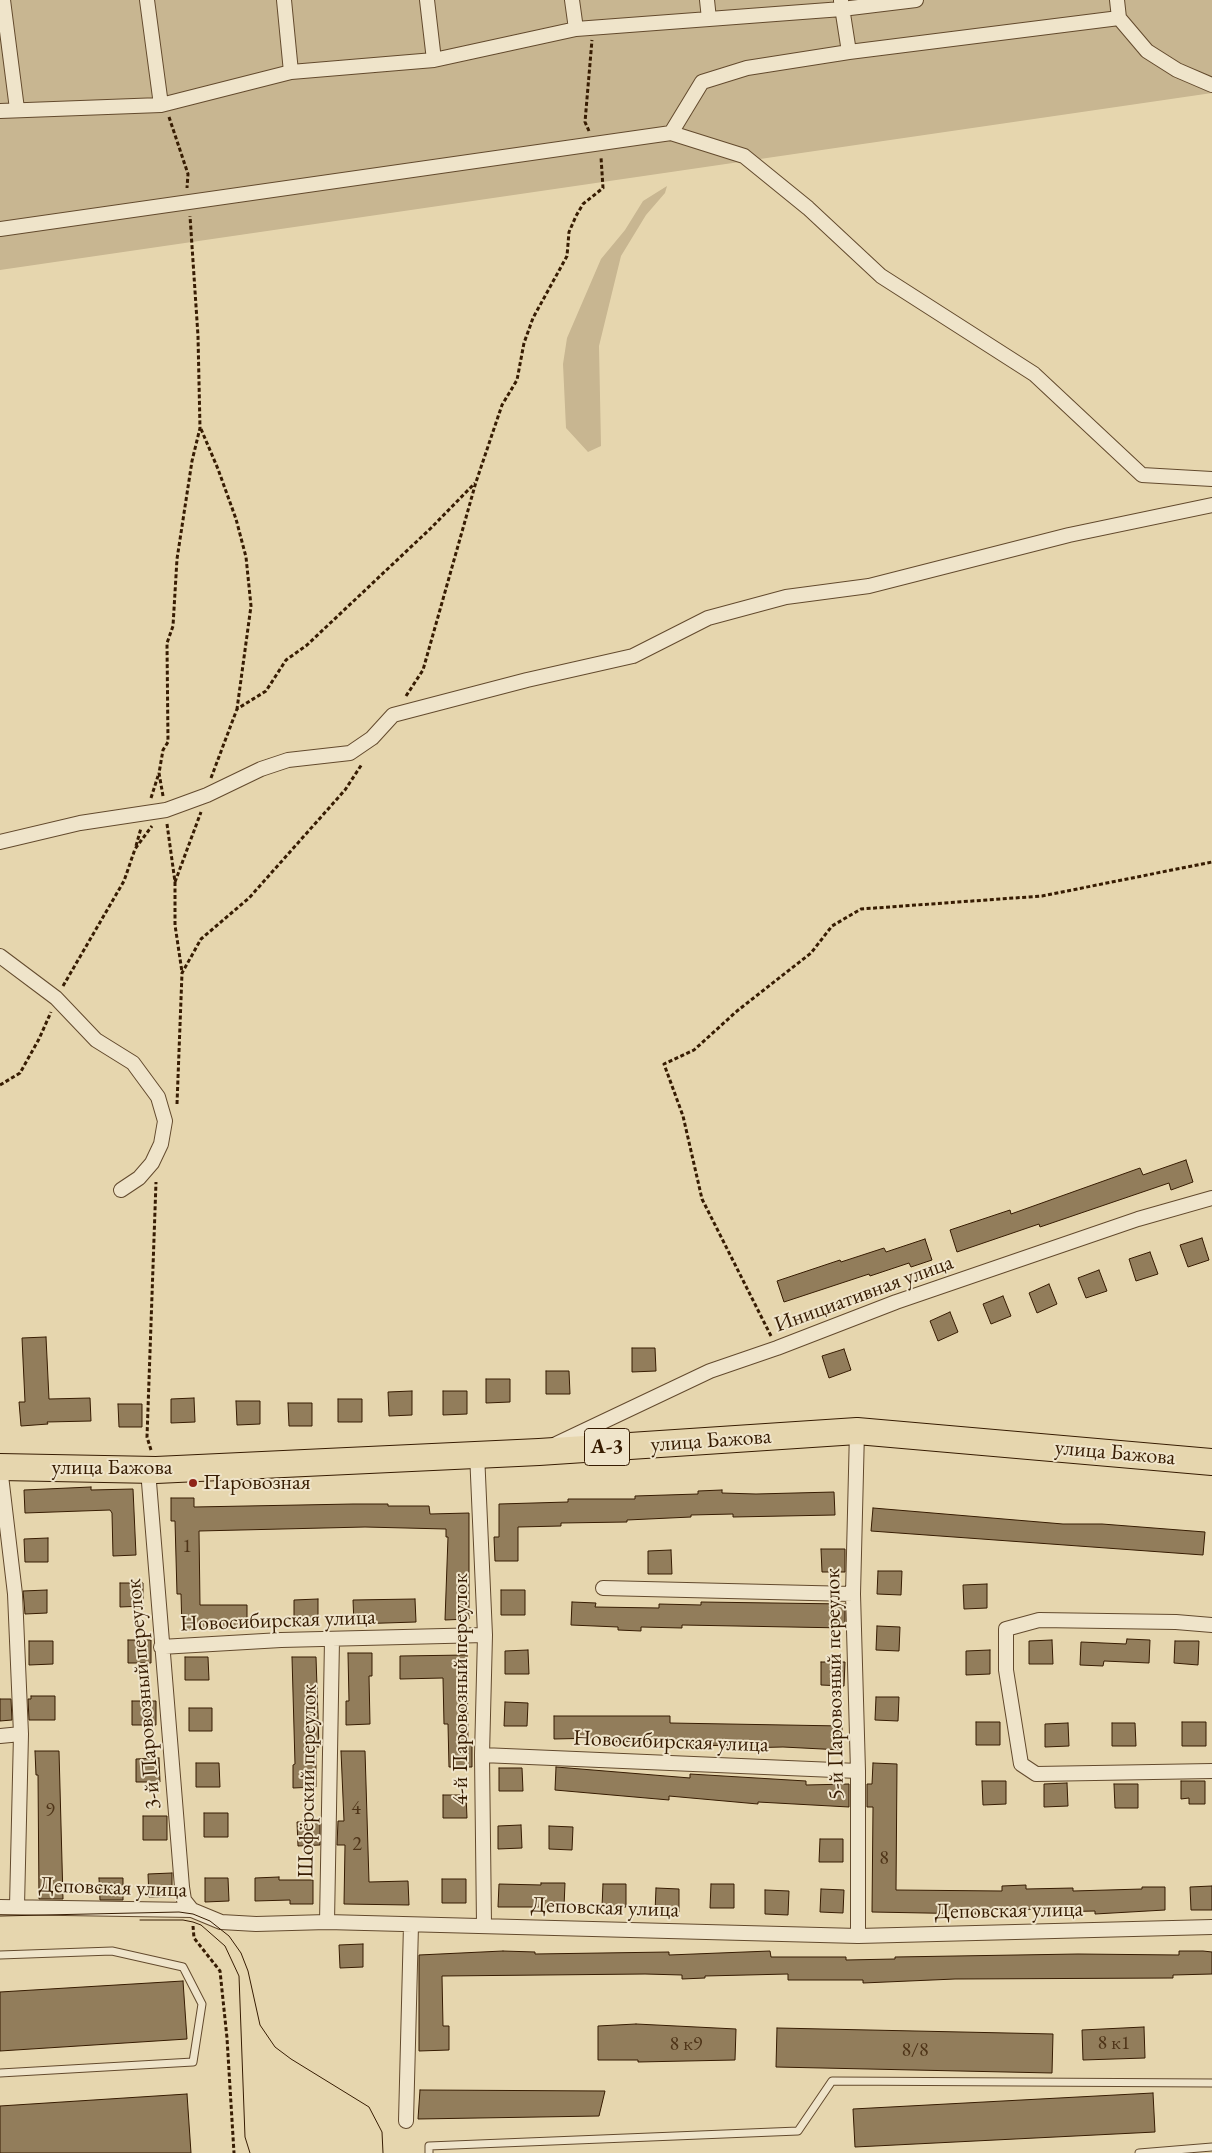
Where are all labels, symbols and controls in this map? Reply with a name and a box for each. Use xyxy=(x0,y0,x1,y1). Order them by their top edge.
street label: Инициативная улица xyxy=(771,1249,957,1339)
street label: улица Бажова xyxy=(650,1424,772,1458)
road number: A-3 xyxy=(584,1428,630,1465)
street label: улица Бажова xyxy=(1054,1435,1176,1471)
street label: улица Бажова xyxy=(51,1455,173,1481)
place label: Паровозная xyxy=(203,1470,311,1496)
marker: Паровозная xyxy=(187,1477,199,1489)
house number: 1 xyxy=(182,1535,192,1559)
street label: 5-й Паровозный переулок xyxy=(820,1568,850,1800)
street label: 4-й Паровозный переулок xyxy=(448,1573,474,1805)
street label: 3-й Паровозный переулок xyxy=(121,1577,167,1811)
street label: Новосибирская улица xyxy=(180,1604,376,1638)
street label: Шофёрский переулок xyxy=(293,1684,323,1878)
street label: Новосибирская улица xyxy=(573,1725,769,1759)
house number: 4 xyxy=(351,1797,361,1821)
house number: 9 xyxy=(45,1799,55,1823)
house number: 2 xyxy=(352,1833,362,1857)
house number: 8 xyxy=(879,1847,889,1871)
street label: Деповская улица xyxy=(38,1872,188,1904)
street label: Деповская улица xyxy=(530,1892,680,1924)
street label: Деповская улица xyxy=(934,1897,1084,1925)
house number: 8 к1 xyxy=(1098,2032,1130,2056)
house number: 8 к9 xyxy=(670,2033,702,2057)
house number: 8/8 xyxy=(901,2039,929,2063)

